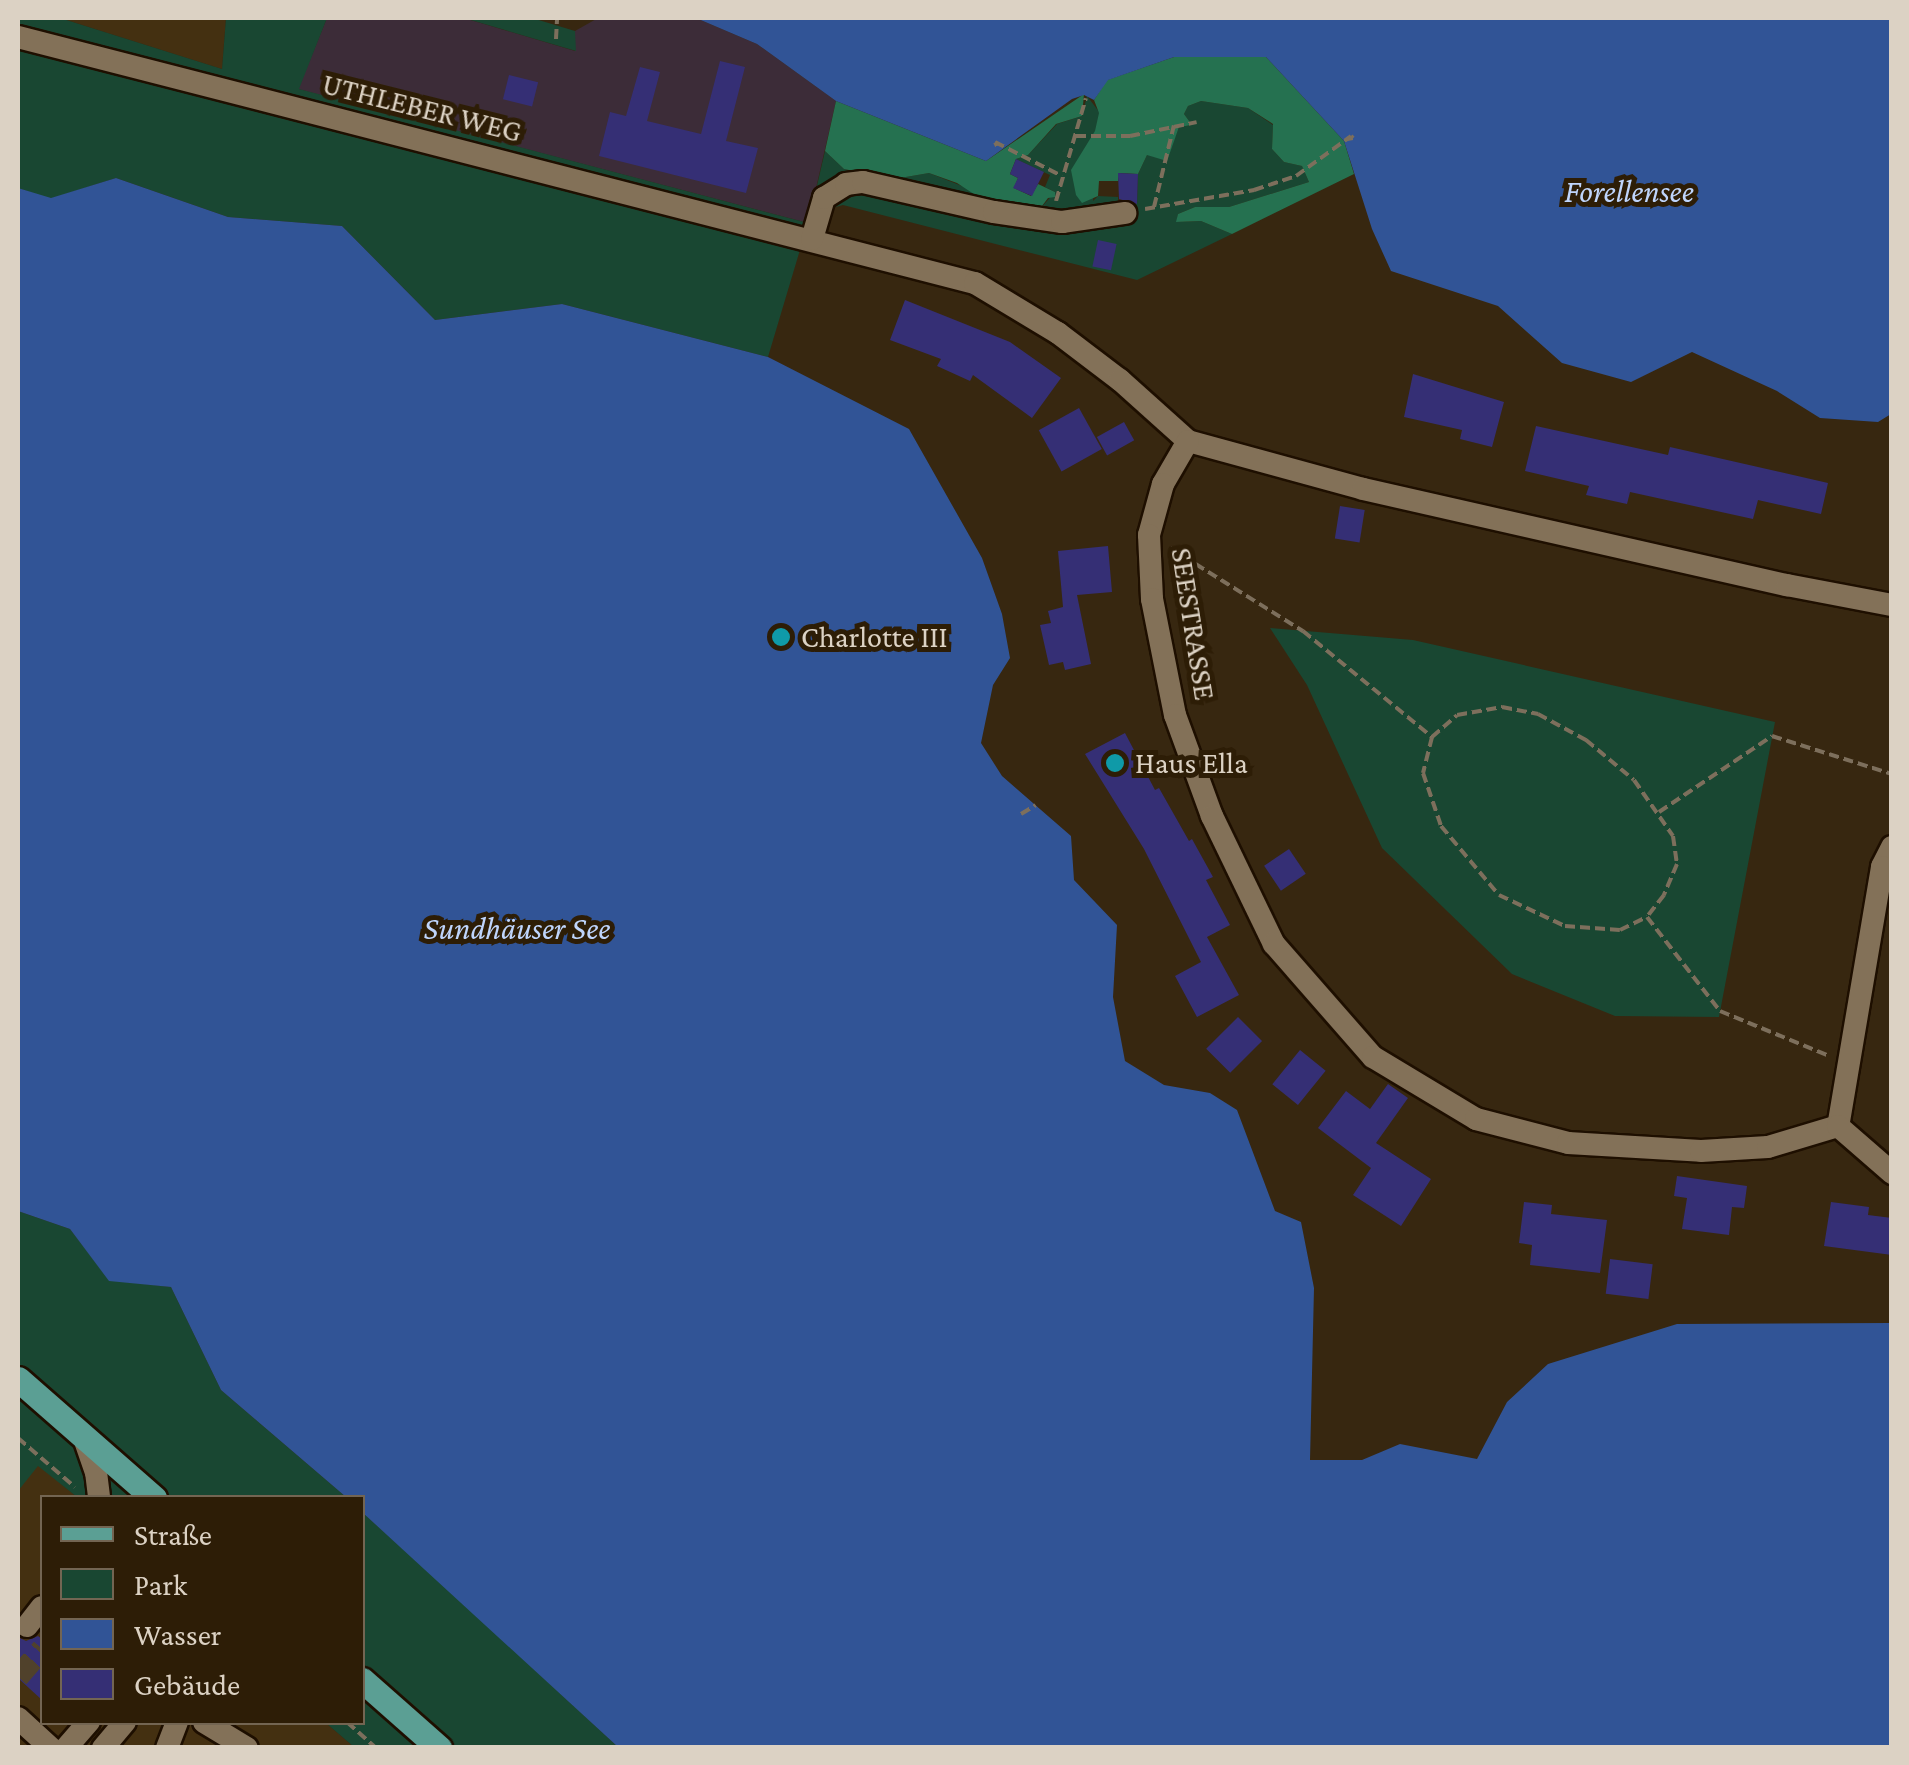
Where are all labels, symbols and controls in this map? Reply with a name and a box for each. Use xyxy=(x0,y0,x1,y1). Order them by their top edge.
street label: UTHLEBER WEG xyxy=(319,66,525,150)
water label: Forellensee xyxy=(1564,172,1694,210)
street label: SEESTRASSE xyxy=(1163,545,1223,703)
place label: Charlotte III xyxy=(801,619,948,655)
marker: Charlotte III xyxy=(770,626,792,648)
place label: Haus Ella xyxy=(1135,745,1248,781)
marker: Haus Ella xyxy=(1104,752,1126,774)
water label: Sundhäuser See xyxy=(424,909,610,947)
legend xyxy=(40,1495,365,1725)
text: Straße xyxy=(134,1518,212,1551)
text: Park xyxy=(134,1568,187,1601)
text: Wasser xyxy=(134,1618,221,1651)
text: Gebäude xyxy=(134,1668,240,1701)

